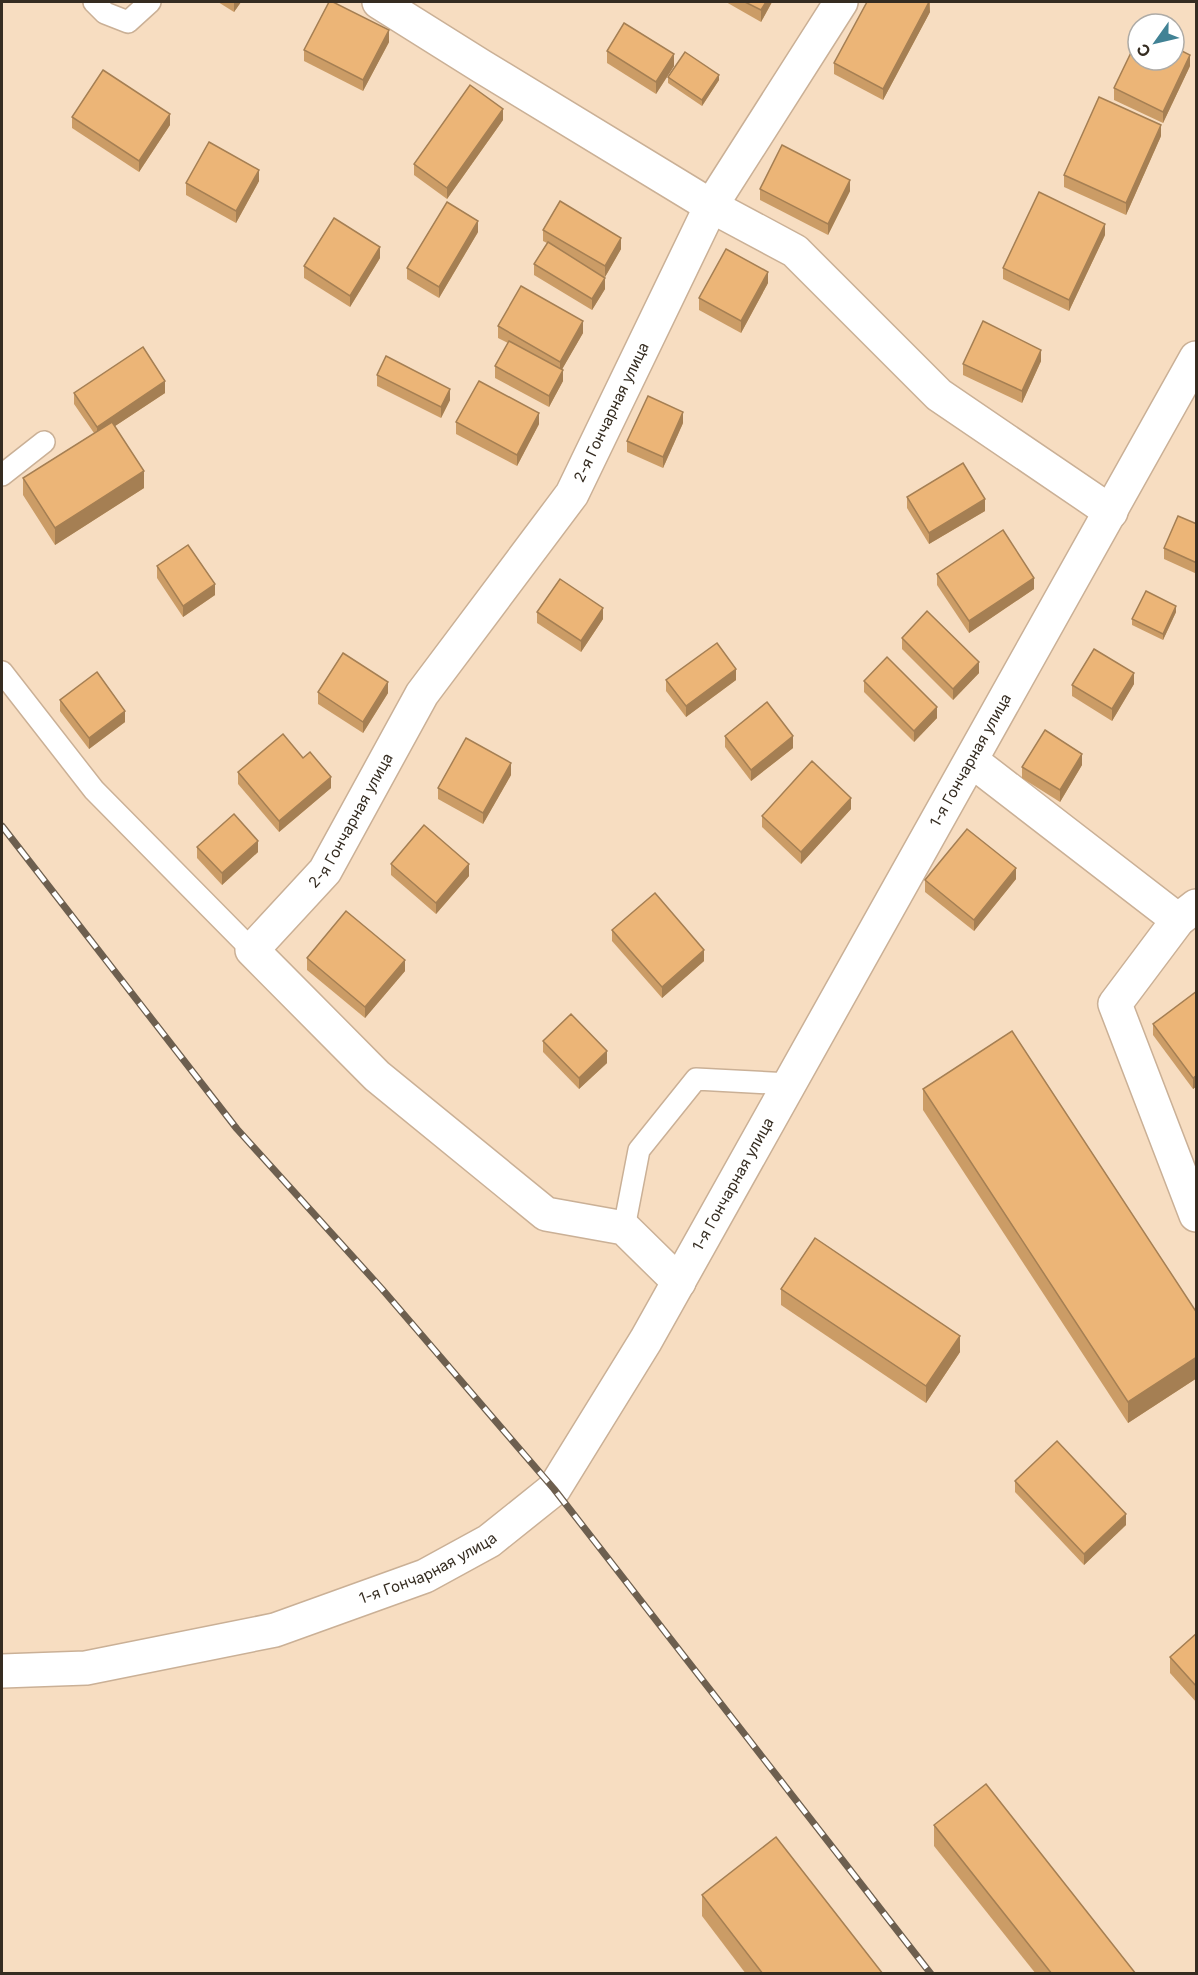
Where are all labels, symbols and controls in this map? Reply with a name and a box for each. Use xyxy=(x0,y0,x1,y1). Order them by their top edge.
north arrow xyxy=(1126,12,1186,72)
text: С xyxy=(1132,40,1155,61)
street label: 2-я Гончарная улица xyxy=(569,339,653,485)
street label: 1-я Гончарная улица xyxy=(925,690,1015,830)
street label: 2-я Гончарная улица xyxy=(304,750,397,892)
street label: 1-я Гончарная улица xyxy=(688,1114,778,1254)
street label: 1-я Гончарная улица xyxy=(357,1528,501,1608)

